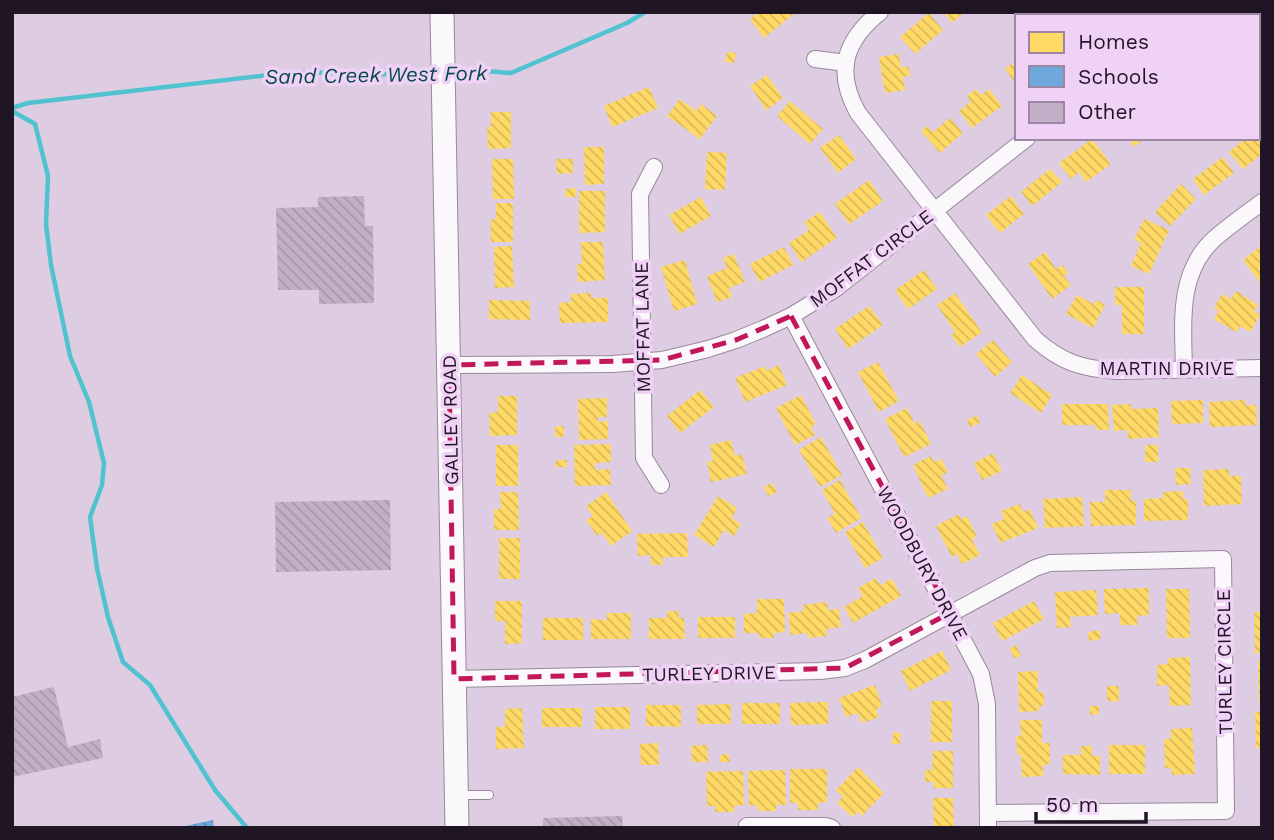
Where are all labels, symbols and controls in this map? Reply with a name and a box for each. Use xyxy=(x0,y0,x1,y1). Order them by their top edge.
legend xyxy=(1015,14,1260,140)
text: Homes xyxy=(1078,29,1149,54)
water label: Sand Creek West Fork xyxy=(264,60,488,89)
text: Schools xyxy=(1078,64,1159,89)
text: Other xyxy=(1078,99,1137,124)
street label: MOFFAT CIRCLE xyxy=(805,205,937,312)
street label: MOFFAT LANE xyxy=(630,262,655,392)
street label: GALLEY ROAD xyxy=(438,355,463,485)
street label: MARTIN DRIVE xyxy=(1100,357,1234,380)
street label: WOODBURY DRIVE xyxy=(872,482,973,644)
street label: TURLEY CIRCLE xyxy=(1212,589,1237,735)
street label: TURLEY DRIVE xyxy=(642,661,776,686)
scale bar xyxy=(1036,780,1146,824)
text: 50 m xyxy=(1046,792,1098,817)

